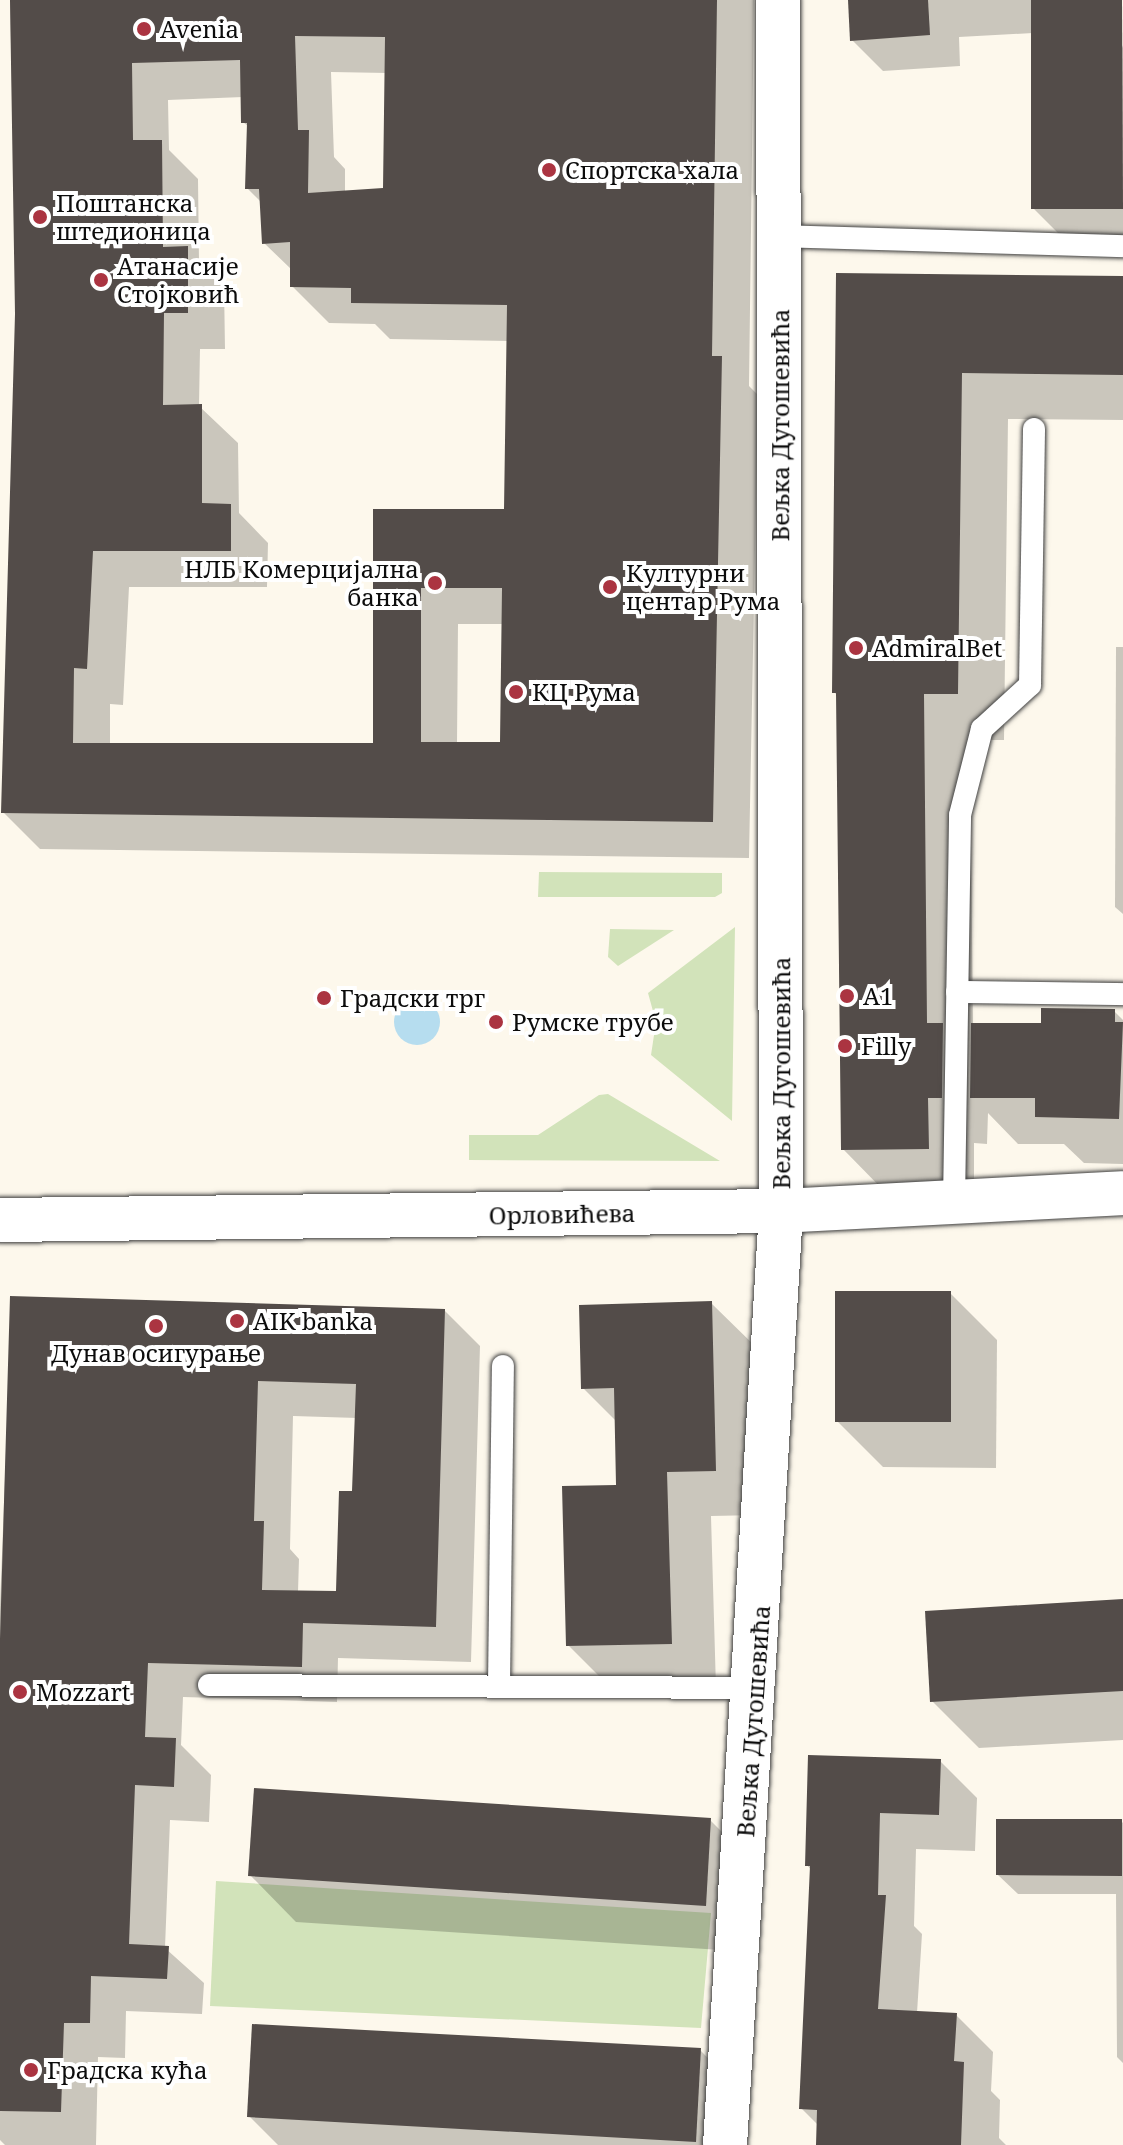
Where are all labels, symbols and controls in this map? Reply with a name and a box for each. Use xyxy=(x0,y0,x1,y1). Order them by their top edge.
place label: Avenia xyxy=(160,15,239,43)
marker: Avenia xyxy=(135,20,153,38)
place label: Спортска хала xyxy=(565,156,739,184)
marker: Спортска хала xyxy=(540,161,558,179)
place label: Поштанска штедионица xyxy=(56,189,211,245)
marker: Поштанска штедионица xyxy=(31,208,49,226)
place label: Атанасије Стојковић xyxy=(117,252,239,308)
marker: Атанасије Стојковић xyxy=(92,271,110,289)
street label: Вељка Дугошевића xyxy=(766,309,794,541)
place label: НЛБ Комерцијална банка xyxy=(184,555,419,611)
place label: Културни центар Рума xyxy=(626,559,780,615)
marker: НЛБ Комерцијална банка xyxy=(426,574,444,592)
marker: Културни центар Рума xyxy=(601,578,619,596)
place label: AdmiralBet xyxy=(872,634,1002,662)
marker: AdmiralBet xyxy=(847,639,865,657)
place label: КЦ Рума xyxy=(532,678,636,706)
marker: КЦ Рума xyxy=(507,683,525,701)
street label: Вељка Дугошевића xyxy=(767,957,795,1189)
place label: A1 xyxy=(863,982,893,1010)
place label: Градски трг xyxy=(340,984,485,1012)
marker: A1 xyxy=(838,987,856,1005)
marker: Градски трг xyxy=(315,989,333,1007)
place label: Румске трубе xyxy=(512,1008,674,1036)
marker: Румске трубе xyxy=(487,1013,505,1031)
place label: Filly xyxy=(861,1032,911,1060)
marker: Filly xyxy=(836,1037,854,1055)
street label: Орловићева xyxy=(488,1198,636,1230)
place label: AIK banka xyxy=(253,1307,373,1335)
marker: AIK banka xyxy=(228,1312,246,1330)
marker: Дунав осигурање xyxy=(147,1317,165,1335)
place label: Дунав осигурање xyxy=(51,1339,261,1367)
street label: Вељка Дугошевића xyxy=(731,1604,775,1838)
place label: Mozzart xyxy=(36,1678,130,1706)
marker: Mozzart xyxy=(11,1683,29,1701)
place label: Градска кућа xyxy=(47,2056,208,2084)
marker: Градска кућа xyxy=(22,2061,40,2079)

